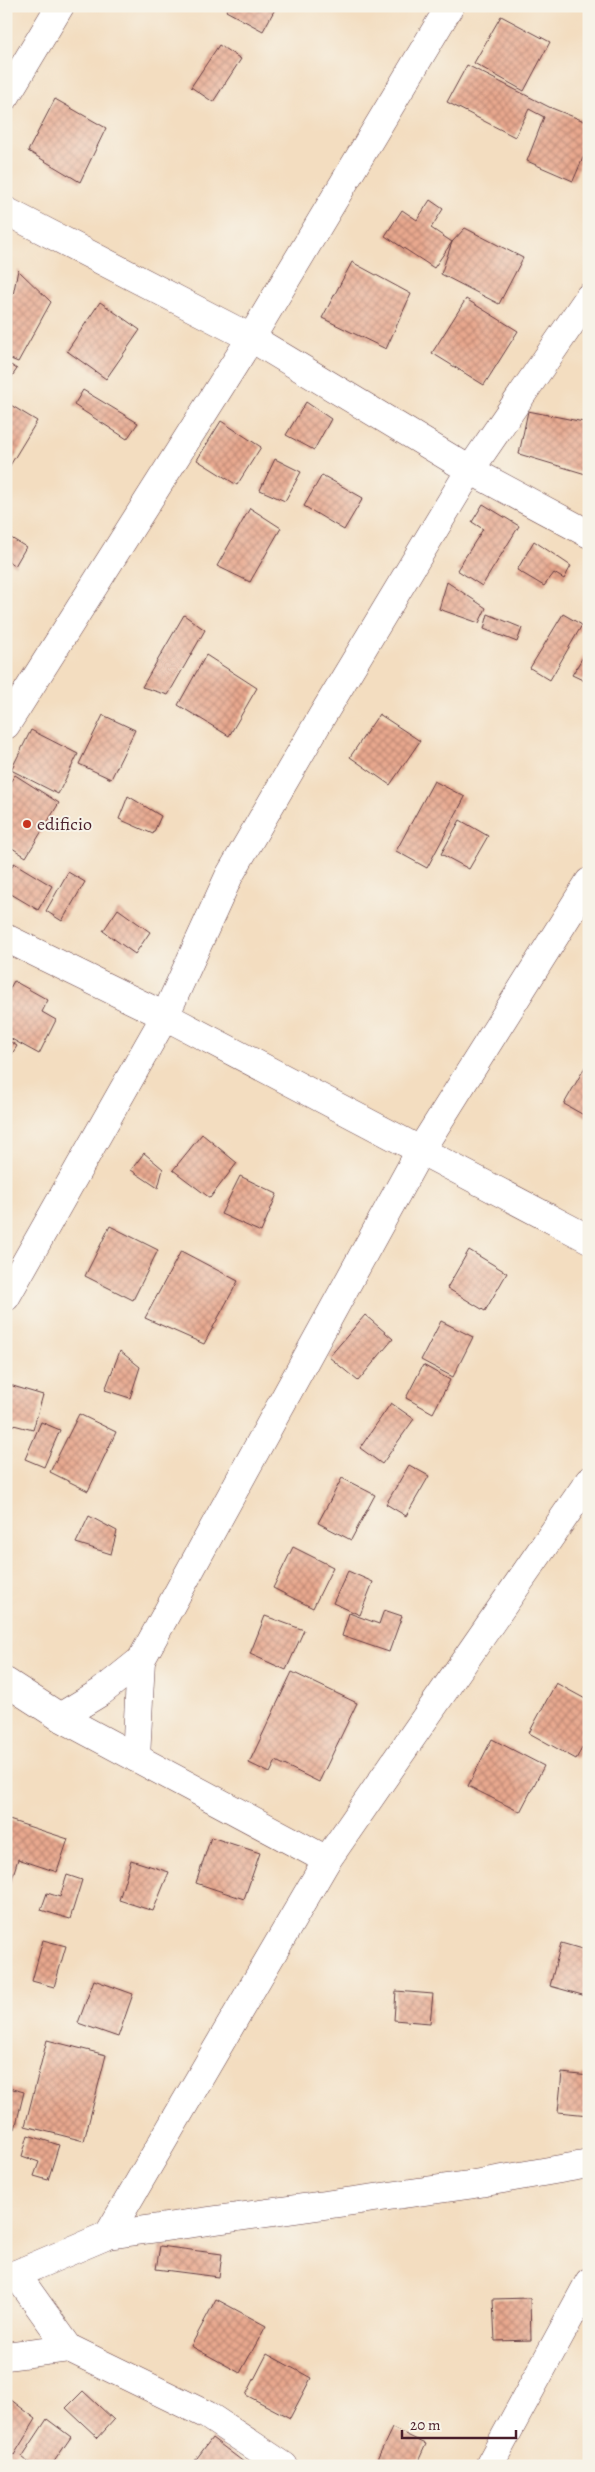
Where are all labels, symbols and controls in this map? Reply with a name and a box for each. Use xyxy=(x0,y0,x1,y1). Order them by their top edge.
place label: edificio xyxy=(37,812,92,836)
marker: edificio xyxy=(21,818,33,830)
scale bar xyxy=(402,2407,516,2439)
text: 20 m xyxy=(410,2415,441,2435)

